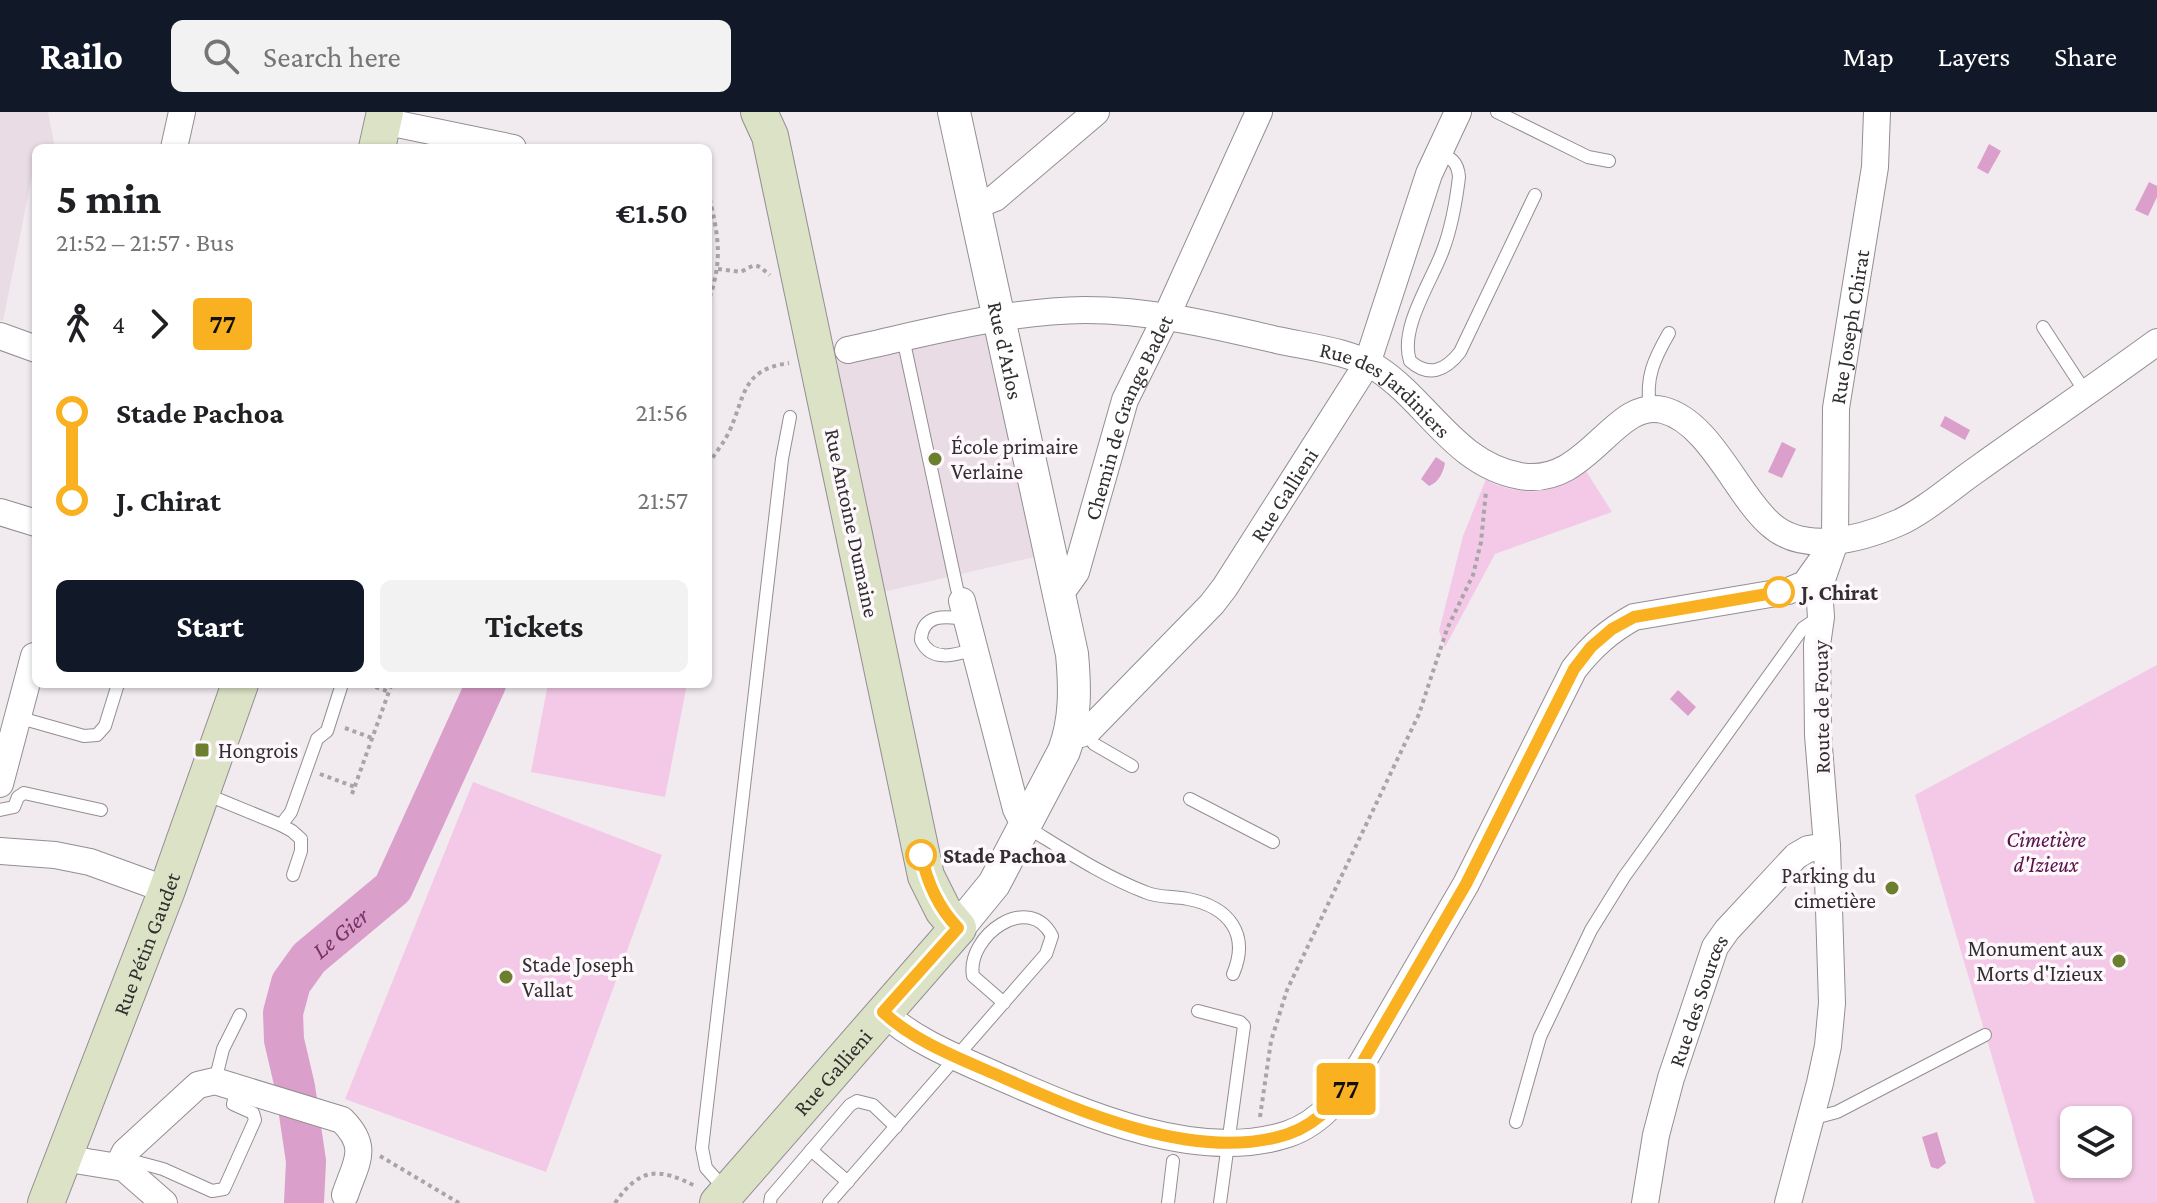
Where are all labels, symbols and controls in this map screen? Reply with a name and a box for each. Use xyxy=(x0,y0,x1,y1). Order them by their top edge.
search box xyxy=(171,20,731,92)
icon: search xyxy=(199,34,243,78)
text: Railo xyxy=(40,35,123,77)
text: Search here xyxy=(263,40,401,73)
text: Map xyxy=(1843,41,1894,72)
text: Layers xyxy=(1938,41,2010,72)
text: Share xyxy=(2054,41,2117,72)
text: 5 min xyxy=(56,174,161,222)
text: €1.50 xyxy=(616,196,688,229)
text: 21:52 – 21:57 · Bus xyxy=(56,228,234,257)
street label: Rue Joseph Chirat xyxy=(1824,247,1874,406)
street label: Rue d'Arlos xyxy=(983,299,1029,402)
icon: walk xyxy=(56,302,100,346)
icon: forward xyxy=(137,302,181,346)
text: 77 xyxy=(209,308,236,339)
text: 4 xyxy=(112,310,125,339)
street label: Chemin de Grange Badet xyxy=(1079,310,1178,523)
street label: Rue des Jardiniers xyxy=(1318,336,1456,443)
text: Stade Pachoa xyxy=(116,396,284,429)
text: 21:56 xyxy=(636,398,688,427)
street label: Rue Antoine Dumaine xyxy=(820,426,884,620)
place label: École primaire Verlaine xyxy=(951,434,1078,484)
street label: Rue Gallieni xyxy=(1245,443,1323,546)
marker: École primaire Verlaine xyxy=(926,450,944,468)
text: J. Chirat xyxy=(116,484,221,517)
text: 21:57 xyxy=(638,486,688,515)
marker: J. Chirat xyxy=(1764,577,1794,607)
button: Start xyxy=(56,580,364,672)
button: Tickets xyxy=(380,580,688,672)
place label: J. Chirat xyxy=(1799,580,1879,605)
street label: Route de Fouay xyxy=(1807,639,1835,774)
place label: Hongrois xyxy=(218,738,298,763)
marker: Hongrois xyxy=(193,741,211,759)
park label: Cimetière d'Izieux xyxy=(2006,827,2087,877)
marker: Stade Pachoa xyxy=(906,840,936,870)
place label: Stade Pachoa xyxy=(943,843,1066,868)
place label: Parking du cimetière xyxy=(1781,863,1876,913)
street label: Rue Pétin Gaudet xyxy=(107,868,185,1019)
marker: Parking du cimetière xyxy=(1883,879,1901,897)
water label: Le Gier xyxy=(306,901,374,963)
street label: Rue des Sources xyxy=(1663,929,1733,1070)
place label: Monument aux Morts d'Izieux xyxy=(1968,936,2103,986)
place label: Stade Joseph Vallat xyxy=(522,952,634,1002)
marker: Monument aux Morts d'Izieux xyxy=(2110,952,2128,970)
marker: Stade Joseph Vallat xyxy=(497,968,515,986)
street label: Rue Gallieni xyxy=(788,1024,877,1120)
line badge: 77 xyxy=(1310,1063,1382,1115)
text: 77 xyxy=(1333,1073,1359,1104)
map controls xyxy=(2060,1106,2132,1178)
button: layers xyxy=(2060,1106,2132,1178)

